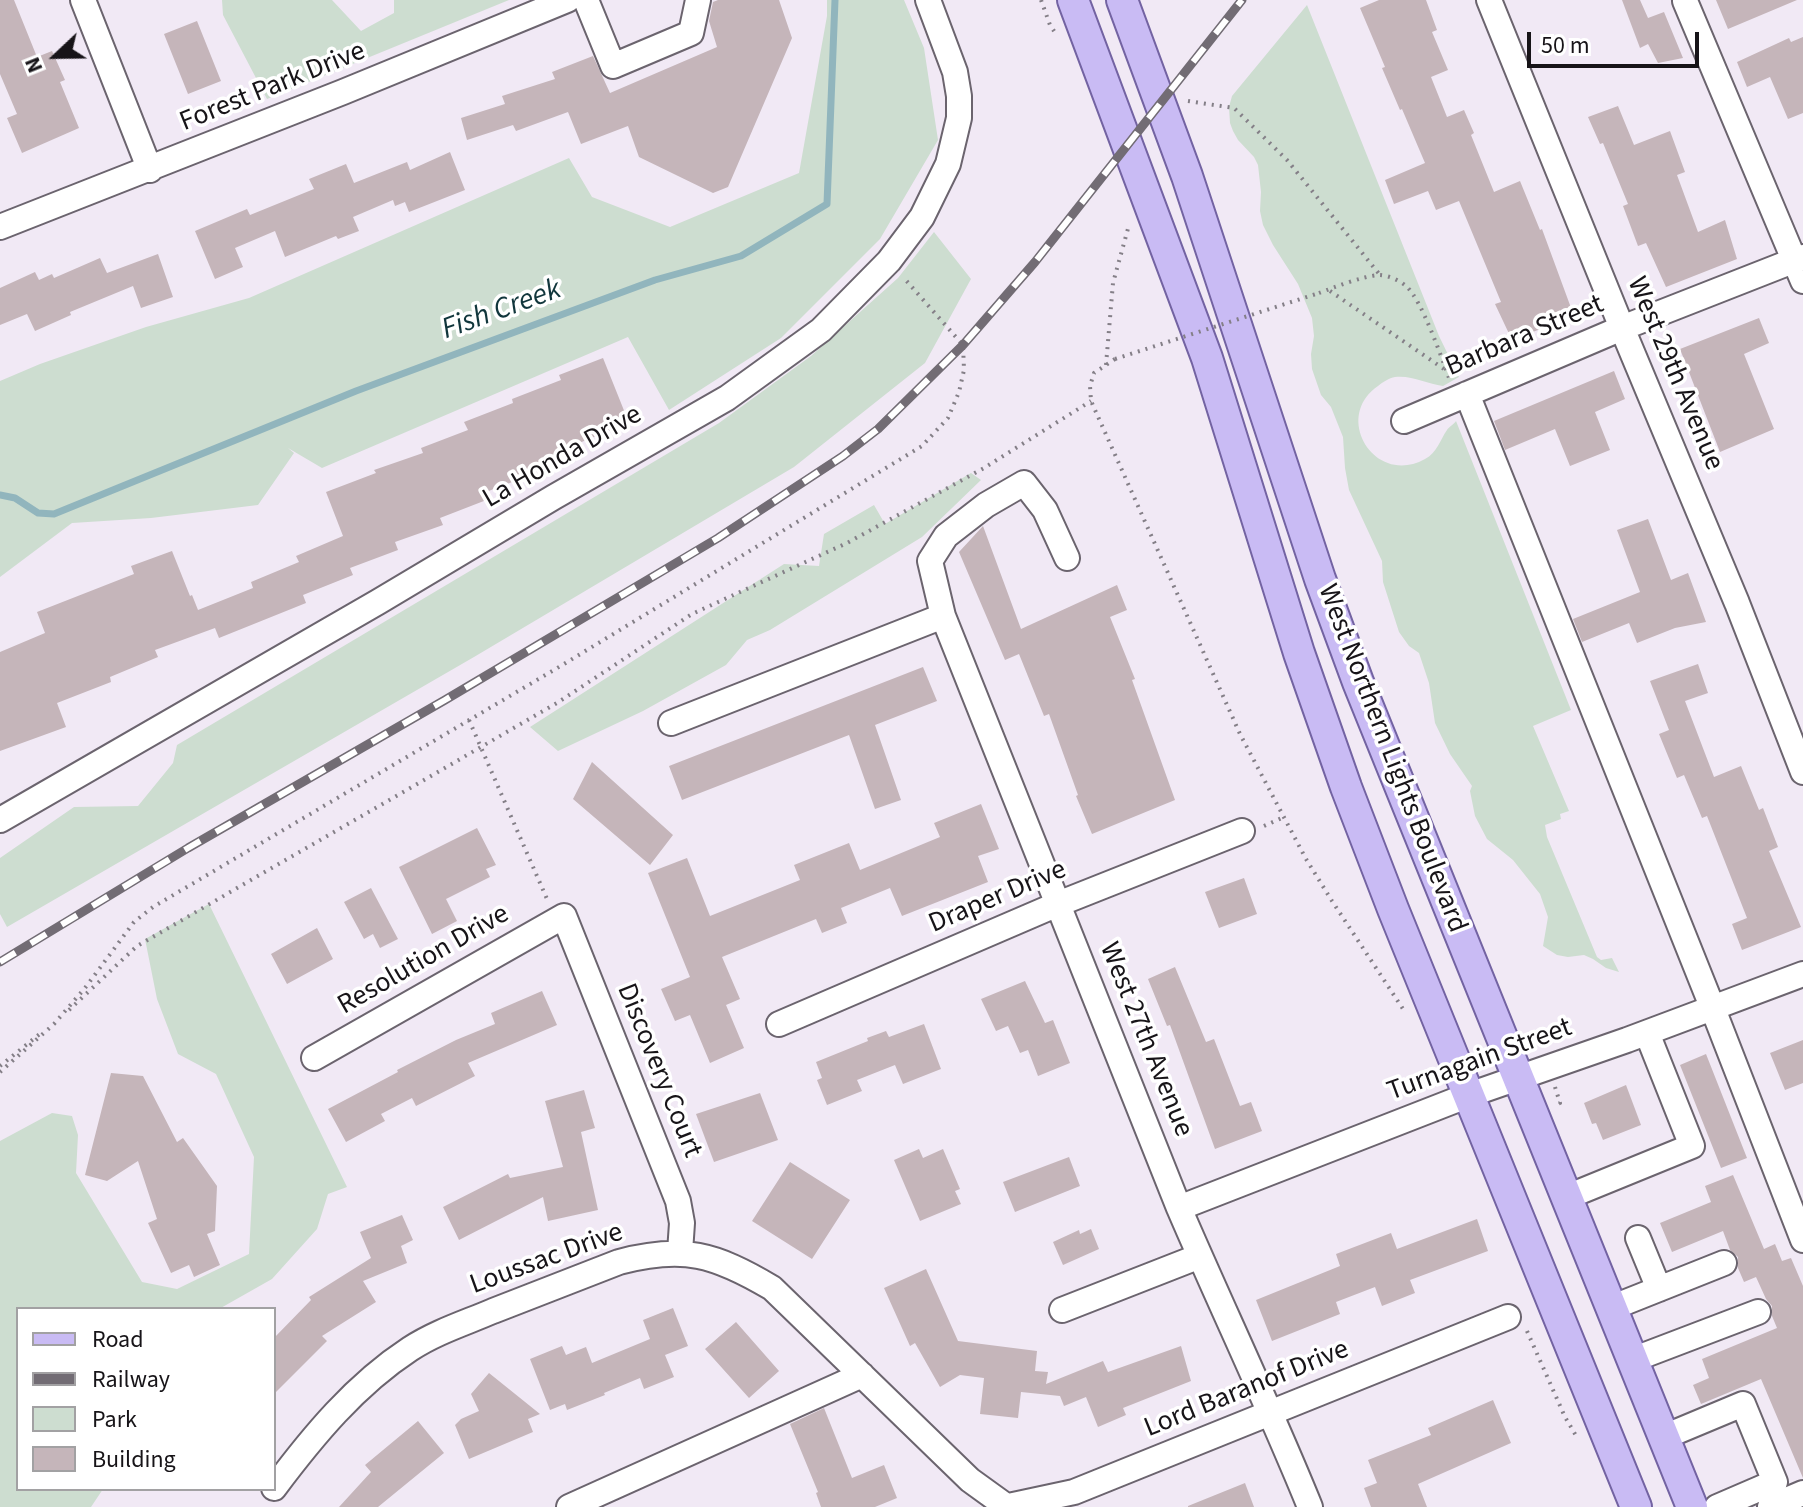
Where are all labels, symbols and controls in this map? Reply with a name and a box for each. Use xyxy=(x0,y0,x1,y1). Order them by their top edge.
north arrow xyxy=(16,16,96,96)
scale bar xyxy=(1531,16,1703,66)
text: 50 m xyxy=(1541,28,1590,63)
street label: Forest Park Drive xyxy=(175,36,371,140)
text: N xyxy=(16,52,51,78)
street label: West 29th Avenue xyxy=(1618,272,1730,476)
water label: Fish Creek xyxy=(437,273,567,349)
street label: Barbara Street xyxy=(1441,289,1609,385)
street label: La Honda Drive xyxy=(478,399,648,517)
street label: West Northern Lights Boulevard xyxy=(1309,580,1473,938)
street label: Draper Drive xyxy=(924,854,1072,942)
street label: Resolution Drive xyxy=(332,898,516,1024)
street label: West 27th Avenue xyxy=(1091,938,1199,1142)
street label: Discovery Court xyxy=(608,979,708,1163)
street label: Turnagain Street xyxy=(1383,1012,1577,1110)
street label: Loussac Drive xyxy=(466,1217,628,1303)
legend xyxy=(16,1307,276,1491)
text: Road xyxy=(92,1322,144,1357)
street label: Lord Baranof Drive xyxy=(1140,1334,1354,1446)
text: Railway xyxy=(92,1362,170,1397)
text: Park xyxy=(92,1402,137,1437)
text: Building xyxy=(92,1442,176,1477)

